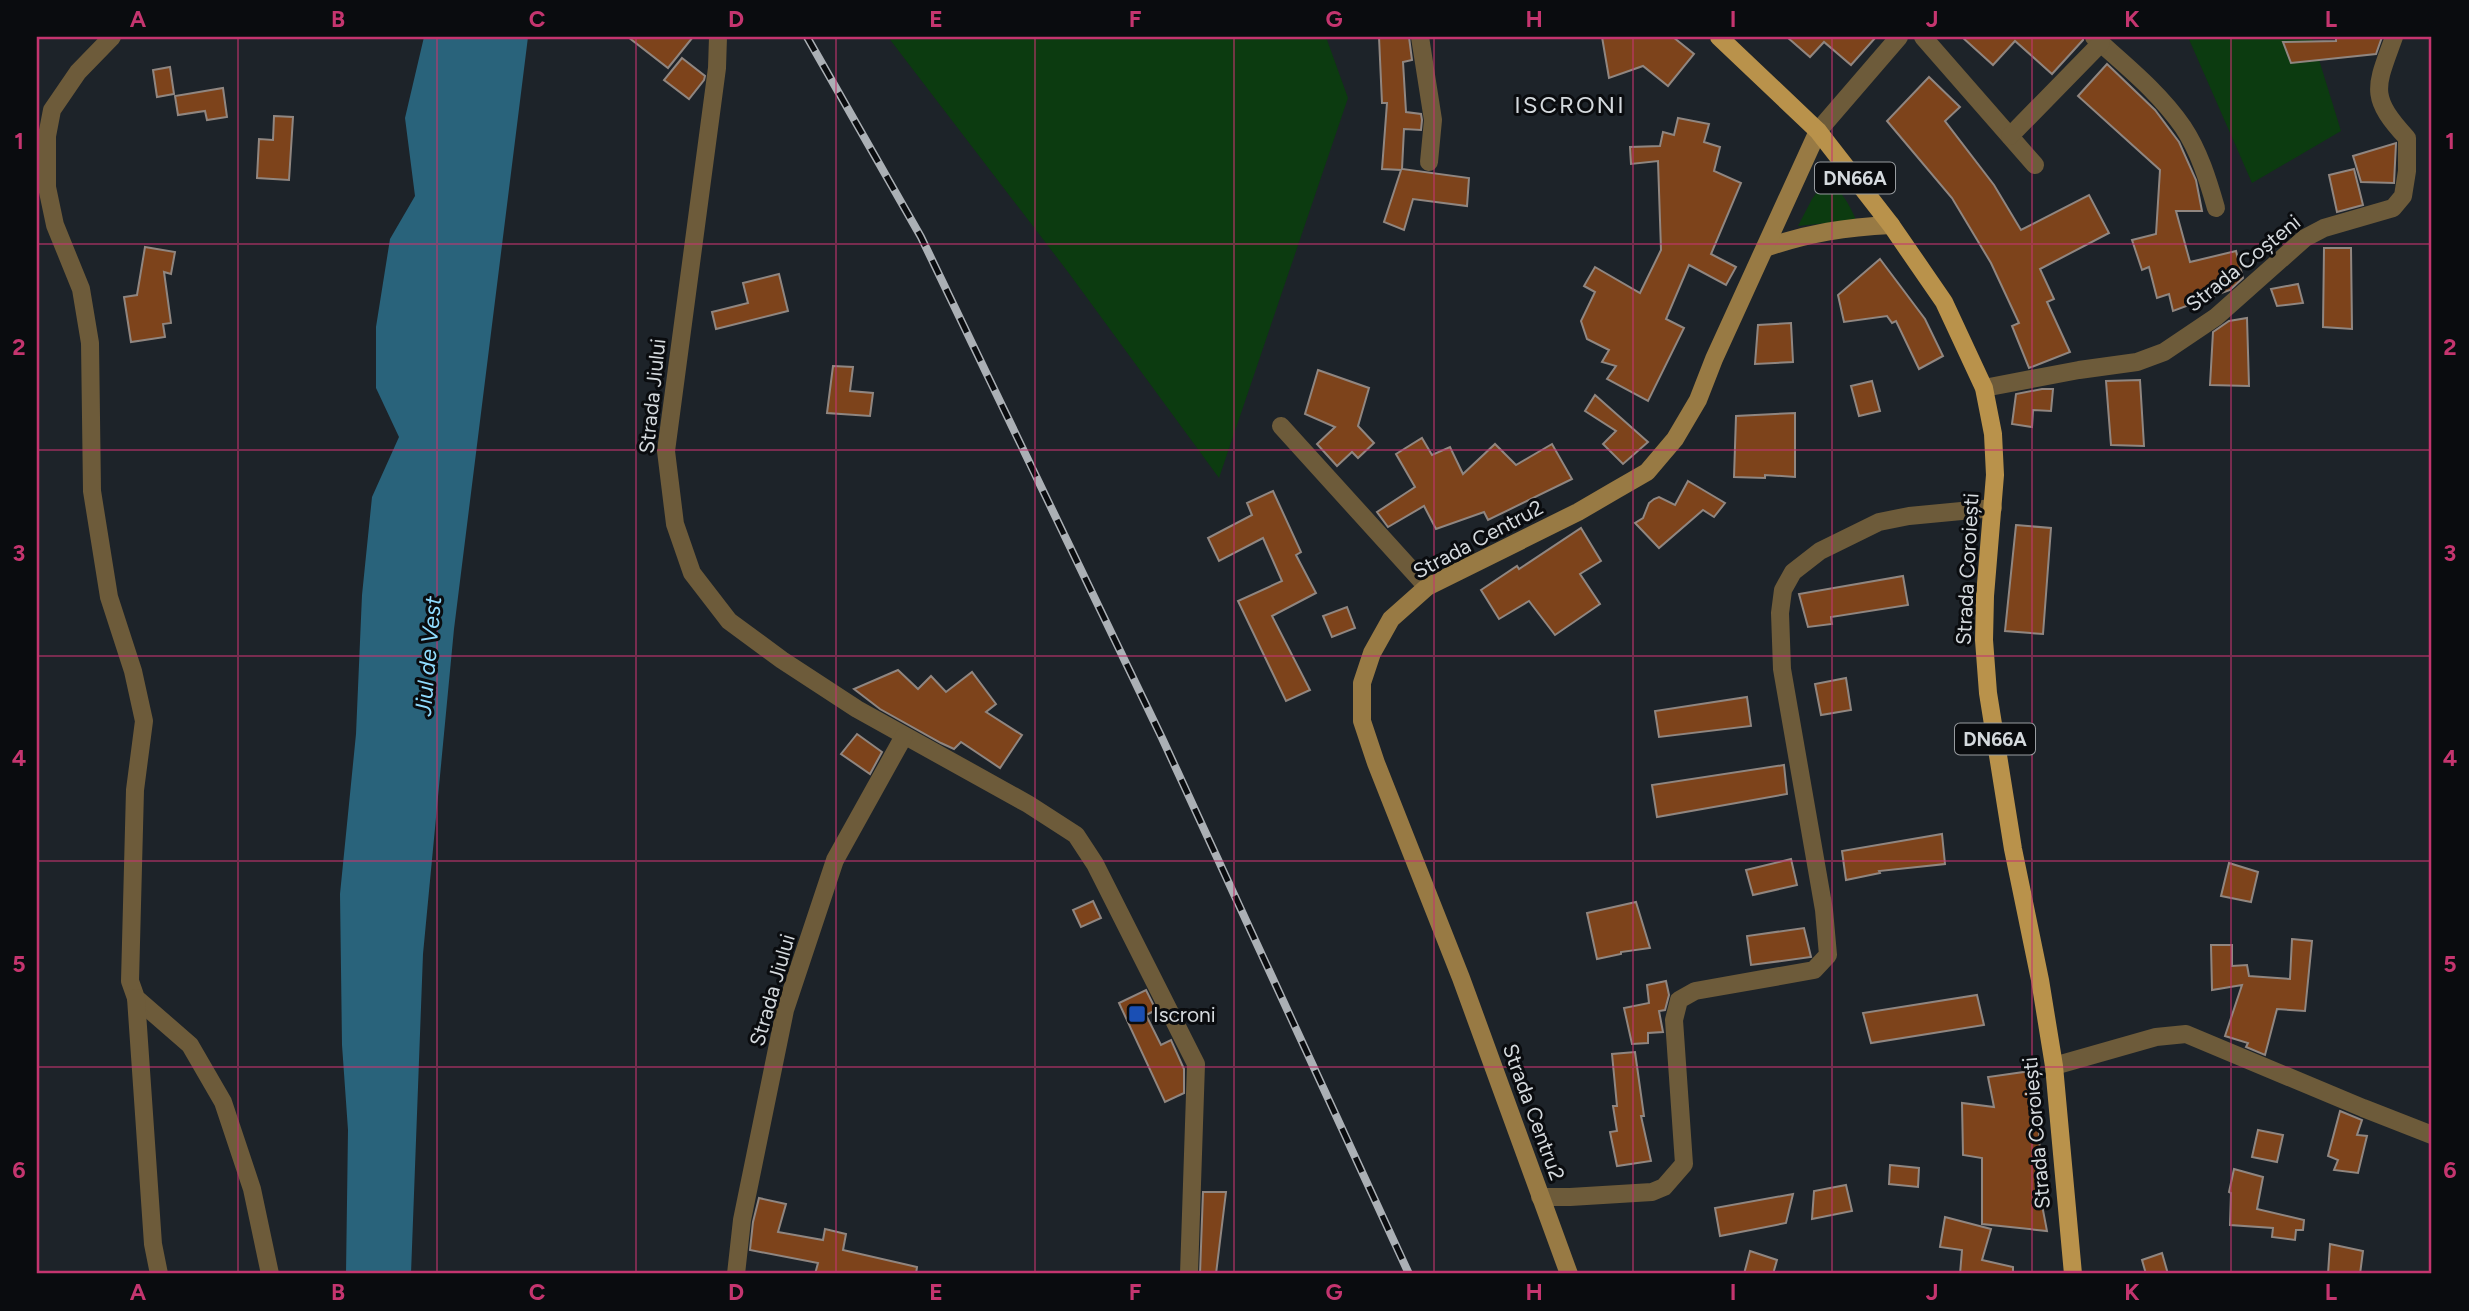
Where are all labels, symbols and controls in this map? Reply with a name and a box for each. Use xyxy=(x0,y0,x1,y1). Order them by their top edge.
text: A xyxy=(130,5,147,33)
text: B xyxy=(331,5,345,33)
text: C xyxy=(529,5,546,33)
text: D xyxy=(728,5,744,33)
text: E xyxy=(929,5,943,33)
text: F xyxy=(1129,5,1142,33)
text: G xyxy=(1325,5,1343,33)
text: H xyxy=(1525,5,1543,33)
text: I xyxy=(1730,5,1736,33)
text: J xyxy=(1926,5,1938,33)
text: K xyxy=(2124,5,2140,33)
text: L xyxy=(2325,5,2337,33)
district label: ISCRONI xyxy=(1514,90,1626,119)
text: 1 xyxy=(14,127,24,155)
text: 1 xyxy=(2445,127,2455,155)
road number: DN66A xyxy=(1815,162,1895,194)
street label: Strada Coșteni xyxy=(2181,209,2305,317)
text: 2 xyxy=(12,333,26,361)
text: 2 xyxy=(2443,333,2457,361)
street label: Strada Jiului xyxy=(634,337,670,455)
street label: Strada Coroiești xyxy=(1951,492,1983,646)
street label: Strada Centru2 xyxy=(1409,494,1547,584)
text: 3 xyxy=(13,539,25,567)
text: 3 xyxy=(2444,539,2456,567)
water label: Jiul de Vest xyxy=(409,595,447,718)
road number: DN66A xyxy=(1955,724,2035,754)
text: 4 xyxy=(12,744,26,772)
text: 4 xyxy=(2443,744,2457,772)
street label: Strada Jiului xyxy=(744,931,800,1049)
text: 5 xyxy=(12,950,26,978)
text: 5 xyxy=(2443,950,2457,978)
place label: Iscroni xyxy=(1153,1002,1216,1027)
marker: Iscroni xyxy=(1127,1004,1147,1024)
street label: Strada Centru2 xyxy=(1498,1040,1570,1184)
street label: Strada Coroiești xyxy=(2017,1056,2055,1210)
text: 6 xyxy=(12,1156,26,1184)
text: 6 xyxy=(2443,1156,2457,1184)
text: A xyxy=(130,1278,147,1306)
text: B xyxy=(331,1278,345,1306)
text: C xyxy=(529,1278,546,1306)
text: D xyxy=(728,1278,744,1306)
text: E xyxy=(929,1278,943,1306)
text: F xyxy=(1129,1278,1142,1306)
text: G xyxy=(1325,1278,1343,1306)
text: H xyxy=(1525,1278,1543,1306)
text: I xyxy=(1730,1278,1736,1306)
text: J xyxy=(1926,1278,1938,1306)
text: K xyxy=(2124,1278,2140,1306)
text: L xyxy=(2325,1278,2337,1306)

